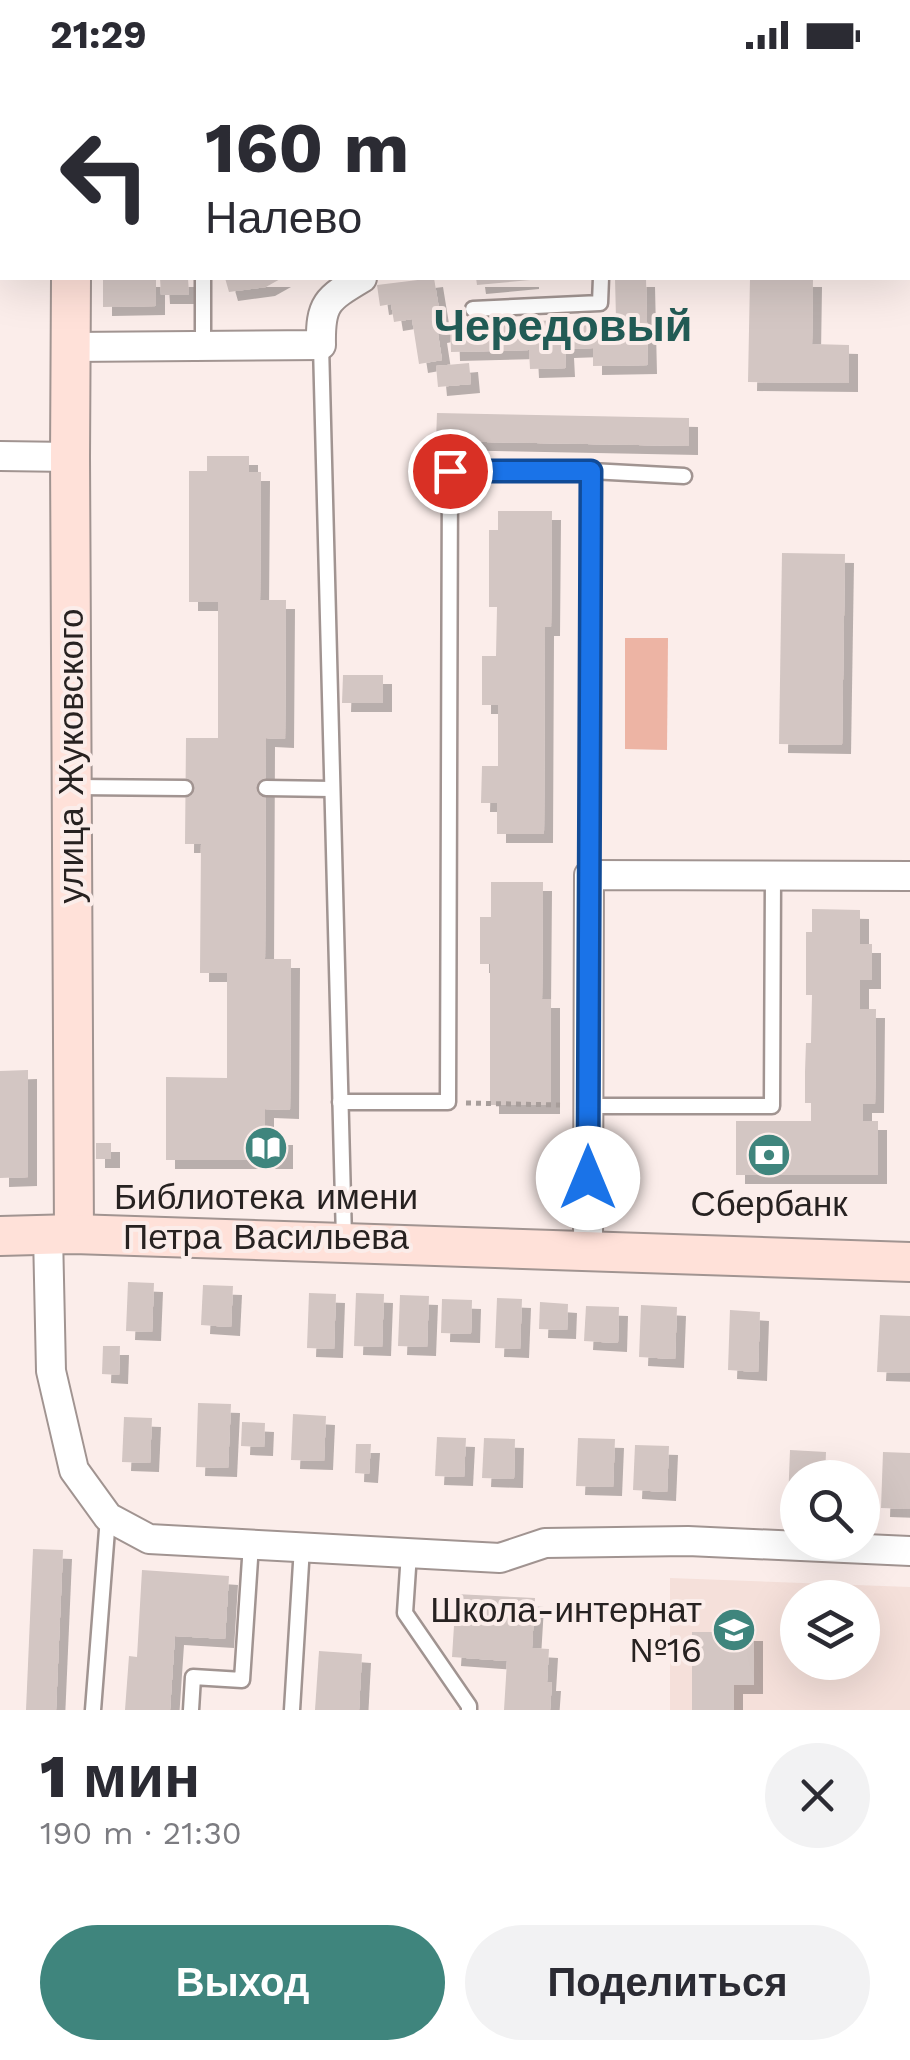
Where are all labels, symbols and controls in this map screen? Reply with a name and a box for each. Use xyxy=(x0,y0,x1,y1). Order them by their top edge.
text: 21:29 xyxy=(50,13,147,57)
text: 160 m xyxy=(205,107,409,189)
icon: left xyxy=(40,110,170,240)
text: Налево xyxy=(205,191,362,244)
district label: Чередовый xyxy=(434,299,692,352)
pin xyxy=(408,429,493,514)
icon: arrive xyxy=(423,444,478,499)
street label: улица Жуковского xyxy=(50,608,92,904)
library icon: Библиотека имени Петра Васильева xyxy=(243,1125,289,1171)
position arrow xyxy=(536,1126,640,1230)
bank icon: Сбербанк xyxy=(746,1132,792,1178)
place label: Библиотека имени Петра Васильева xyxy=(114,1176,418,1258)
place label: Сбербанк xyxy=(690,1183,848,1225)
map controls xyxy=(780,1460,880,1680)
button: search xyxy=(780,1460,880,1560)
button: layers xyxy=(780,1580,880,1680)
place label: Школа-интернат №16 xyxy=(430,1589,702,1671)
school or university icon: Школа-интернат №16 xyxy=(711,1607,757,1653)
text: 1 мин xyxy=(40,1741,200,1812)
button: close xyxy=(765,1743,870,1848)
text: 190 m · 21:30 xyxy=(40,1814,242,1852)
button: Выход xyxy=(40,1925,445,2040)
button: Поделиться xyxy=(465,1925,870,2040)

